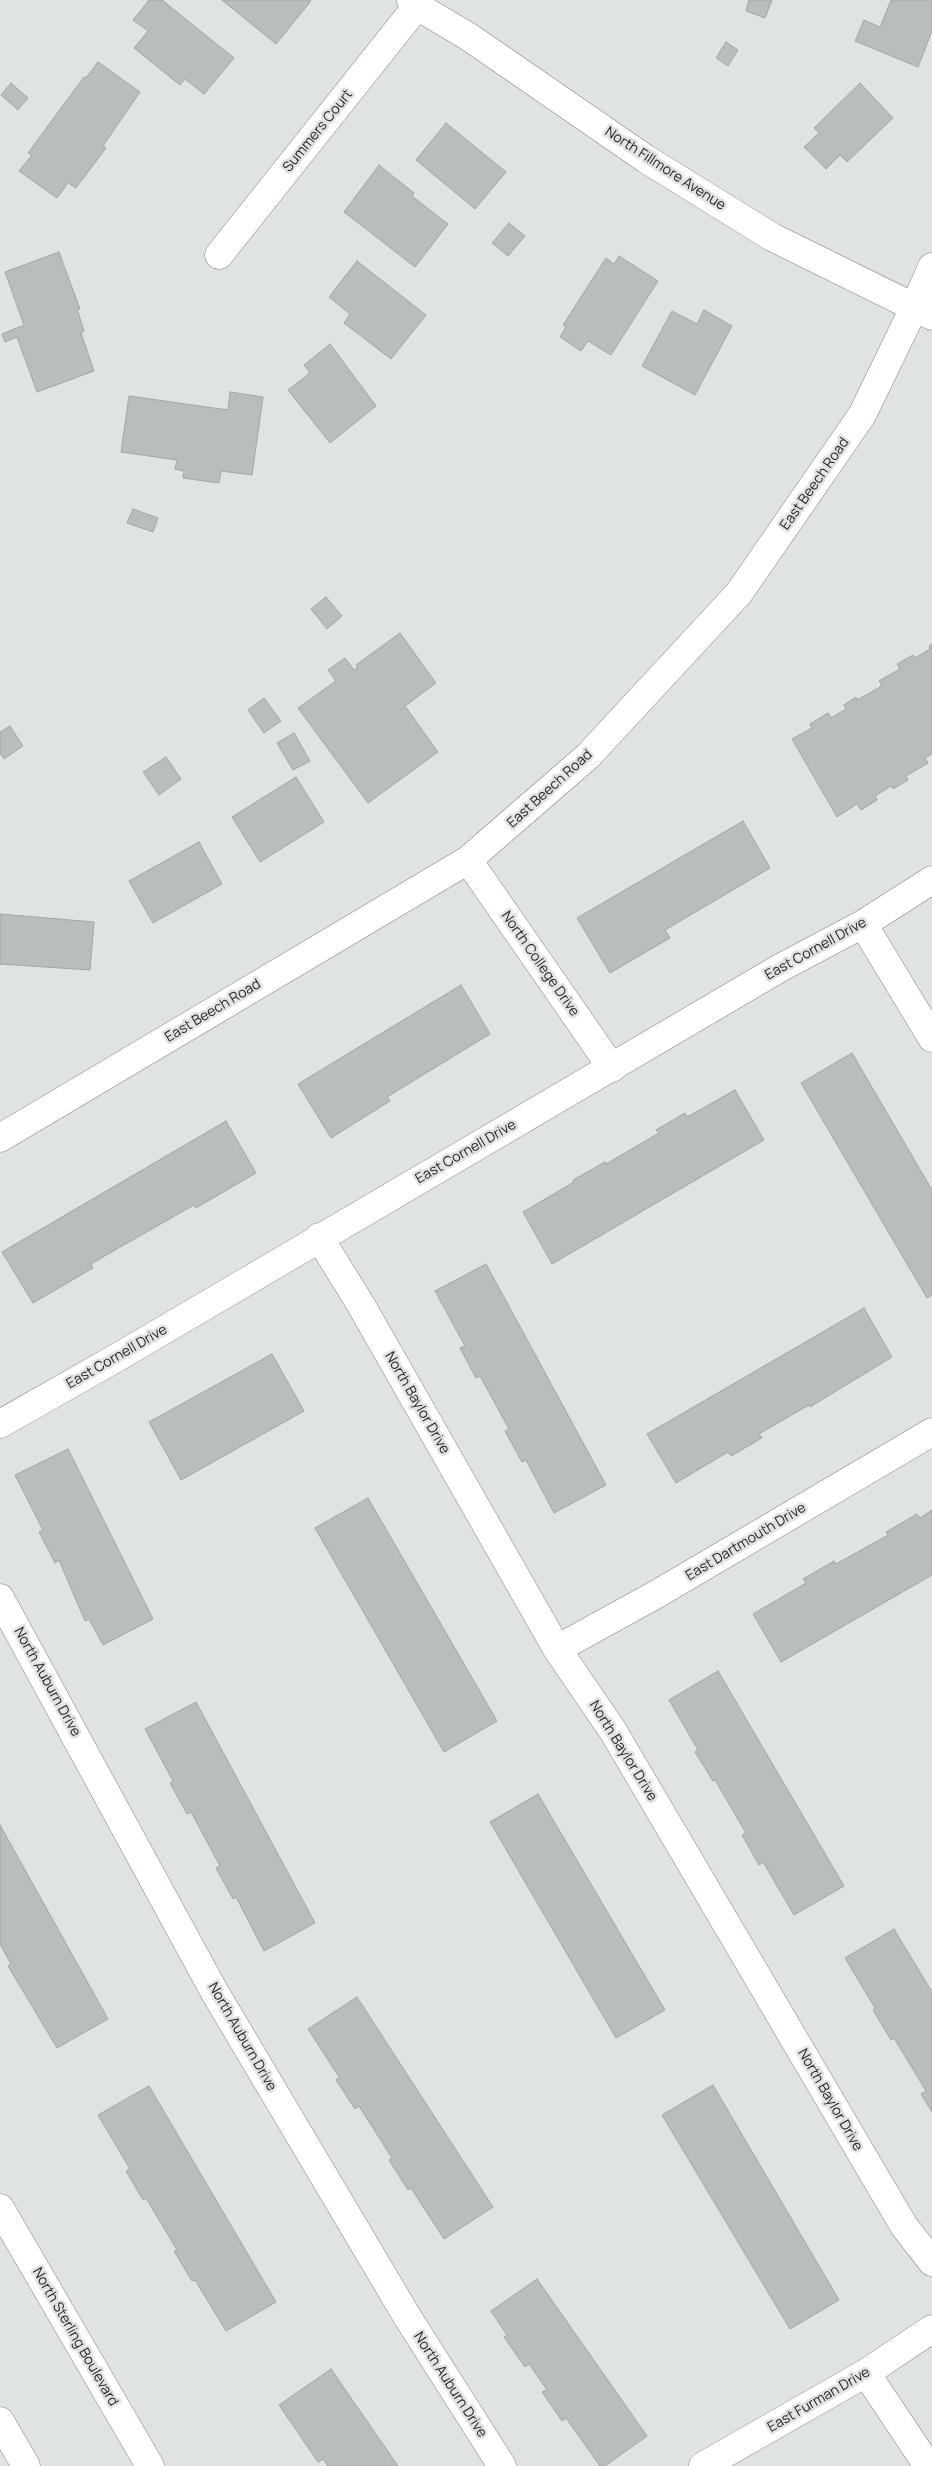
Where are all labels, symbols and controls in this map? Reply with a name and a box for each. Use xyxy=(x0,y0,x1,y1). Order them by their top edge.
street label: Summers Court xyxy=(280,86,356,176)
street label: North Fillmore Avenue xyxy=(602,124,728,214)
street label: East Beech Road xyxy=(777,435,853,533)
street label: East Beech Road xyxy=(504,746,596,832)
street label: North College Drive xyxy=(497,908,583,1020)
street label: East Cornell Drive xyxy=(762,914,870,984)
street label: East Beech Road xyxy=(162,976,264,1046)
street label: East Cornell Drive xyxy=(413,1116,519,1188)
street label: East Cornell Drive xyxy=(64,1321,170,1393)
street label: North Baylor Drive xyxy=(381,1349,453,1457)
street label: East Dartmouth Drive xyxy=(683,1499,809,1585)
street label: North Auburn Drive xyxy=(10,1624,84,1740)
street label: North Baylor Drive xyxy=(585,1698,661,1804)
street label: North Auburn Drive xyxy=(204,1980,280,2094)
street label: North Baylor Drive xyxy=(794,2046,866,2154)
street label: North Sterling Boulevard xyxy=(29,2265,121,2409)
street label: North Auburn Drive xyxy=(410,2329,490,2441)
street label: East Furman Drive xyxy=(765,2364,873,2436)

